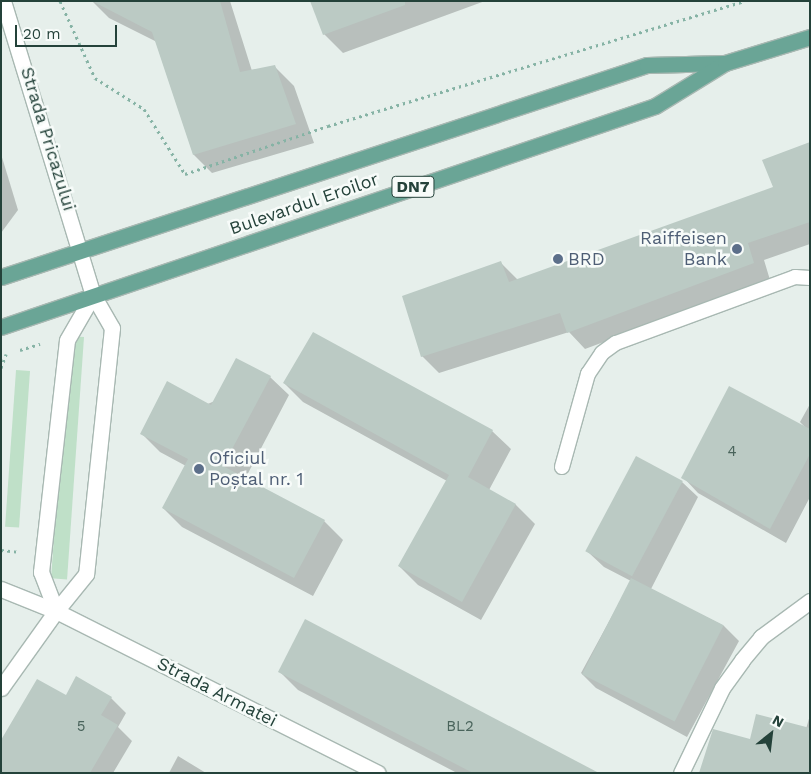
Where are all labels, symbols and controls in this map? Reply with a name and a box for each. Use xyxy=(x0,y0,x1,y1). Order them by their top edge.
scale bar xyxy=(18,15,120,47)
text: 20 m xyxy=(23,25,61,43)
street label: Strada Pricazului xyxy=(16,64,80,214)
street label: Bulevardul Eroilor xyxy=(226,168,382,240)
road number: DN7 xyxy=(390,173,436,200)
place label: Raiffeisen Bank xyxy=(640,228,727,270)
marker: Raiffeisen Bank xyxy=(731,243,743,255)
place label: BRD xyxy=(568,248,605,270)
marker: BRD xyxy=(552,253,564,265)
house number: 4 xyxy=(727,443,737,461)
place label: Oficiul Poștal nr. 1 xyxy=(209,448,304,490)
marker: Oficiul Poștal nr. 1 xyxy=(193,463,205,475)
street label: Strada Armatei xyxy=(153,652,281,732)
north arrow xyxy=(746,709,796,759)
text: N xyxy=(770,711,787,730)
house number: 5 xyxy=(77,718,85,736)
house number: BL2 xyxy=(446,718,474,736)

